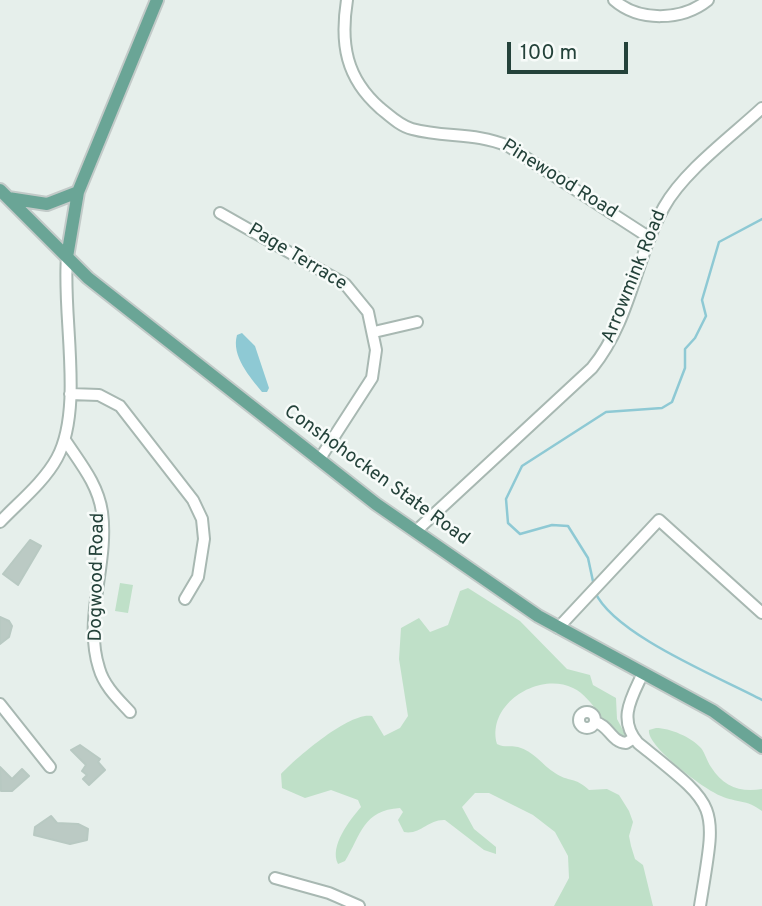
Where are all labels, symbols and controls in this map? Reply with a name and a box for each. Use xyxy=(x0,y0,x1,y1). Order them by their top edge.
scale bar xyxy=(510,28,631,72)
text: 100 m xyxy=(520,40,577,67)
street label: Pinewood Road xyxy=(497,135,621,225)
street label: Arrowmink Road xyxy=(598,207,672,347)
street label: Page Terrace xyxy=(243,220,351,296)
street label: Conshohocken State Road xyxy=(279,401,473,551)
street label: Dogwood Road xyxy=(85,512,111,642)

